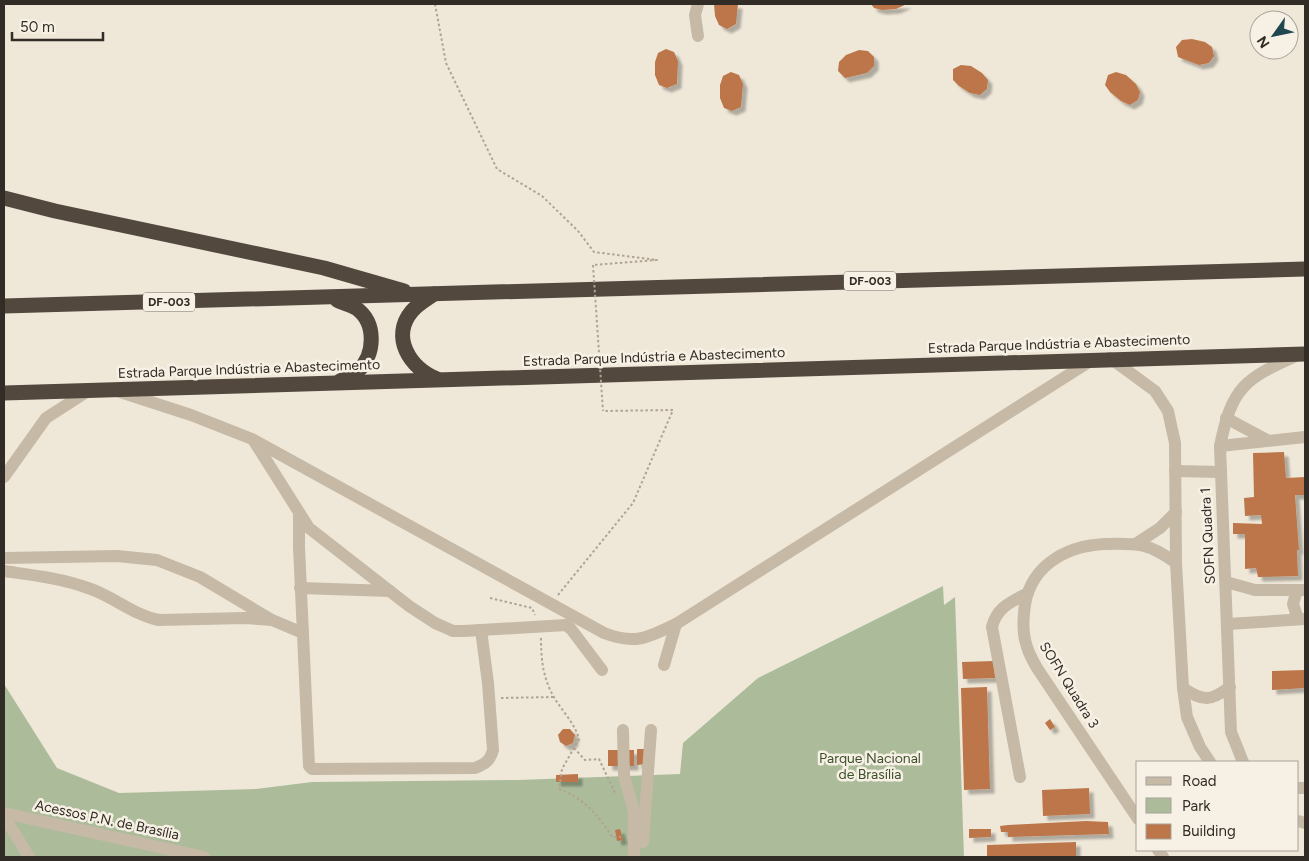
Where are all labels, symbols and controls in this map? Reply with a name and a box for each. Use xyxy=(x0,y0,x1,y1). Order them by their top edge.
scale bar xyxy=(12,10,104,42)
north arrow xyxy=(1249,10,1299,60)
text: 50 m xyxy=(20,18,55,36)
text: N xyxy=(1253,33,1274,51)
road number: DF-003 xyxy=(844,272,896,290)
road number: DF-003 xyxy=(143,292,195,312)
street label: Estrada Parque Indústria e Abastecimento xyxy=(928,331,1190,357)
street label: Estrada Parque Indústria e Abastecimento xyxy=(523,344,785,370)
street label: Estrada Parque Indústria e Abastecimento xyxy=(118,356,380,382)
street label: SOFN Quadra 1 xyxy=(1197,487,1219,585)
street label: SOFN Quadra 3 xyxy=(1036,639,1102,731)
park label: Parque Nacional de Brasília xyxy=(819,750,921,783)
legend xyxy=(1136,761,1299,851)
text: Road xyxy=(1182,772,1217,790)
street label: Acessos P.N. de Brasília xyxy=(33,796,181,844)
text: Park xyxy=(1182,797,1211,815)
text: Building xyxy=(1182,822,1236,840)

